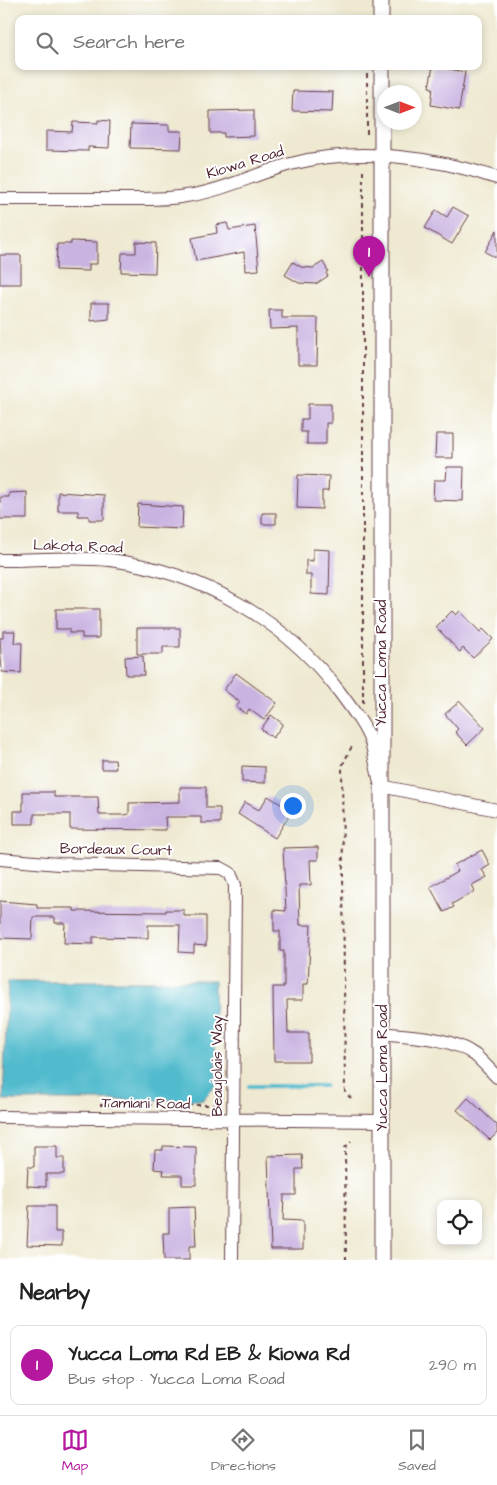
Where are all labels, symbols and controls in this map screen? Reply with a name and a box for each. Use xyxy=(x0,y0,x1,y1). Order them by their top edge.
search box xyxy=(15,15,482,70)
icon: search xyxy=(33,29,61,57)
text: Search here xyxy=(73,29,185,56)
north arrow xyxy=(377,85,422,130)
street label: Kiowa Road xyxy=(204,141,287,184)
pin: 1 xyxy=(353,236,385,277)
street label: Lakota Road xyxy=(33,534,124,559)
street label: Yucca Loma Road xyxy=(371,599,392,726)
your location xyxy=(280,793,306,819)
street label: Bordeaux Court xyxy=(60,838,172,861)
street label: Yucca Loma Road xyxy=(372,1004,393,1131)
street label: Beaujolais Way xyxy=(207,1016,229,1116)
street label: Tamiani Road xyxy=(101,1092,191,1115)
map controls xyxy=(437,1200,482,1245)
button: locate xyxy=(437,1200,482,1245)
text: Nearby xyxy=(20,1278,90,1307)
text: Yucca Loma Rd EB & Kiowa Rd xyxy=(68,1341,350,1368)
text: 1 xyxy=(36,1354,38,1376)
text: 290 m xyxy=(429,1354,476,1376)
text: Bus stop · Yucca Loma Road xyxy=(68,1368,285,1390)
tab: Map xyxy=(61,1426,89,1476)
tab: Directions xyxy=(211,1426,276,1476)
tab: Saved xyxy=(398,1426,436,1476)

